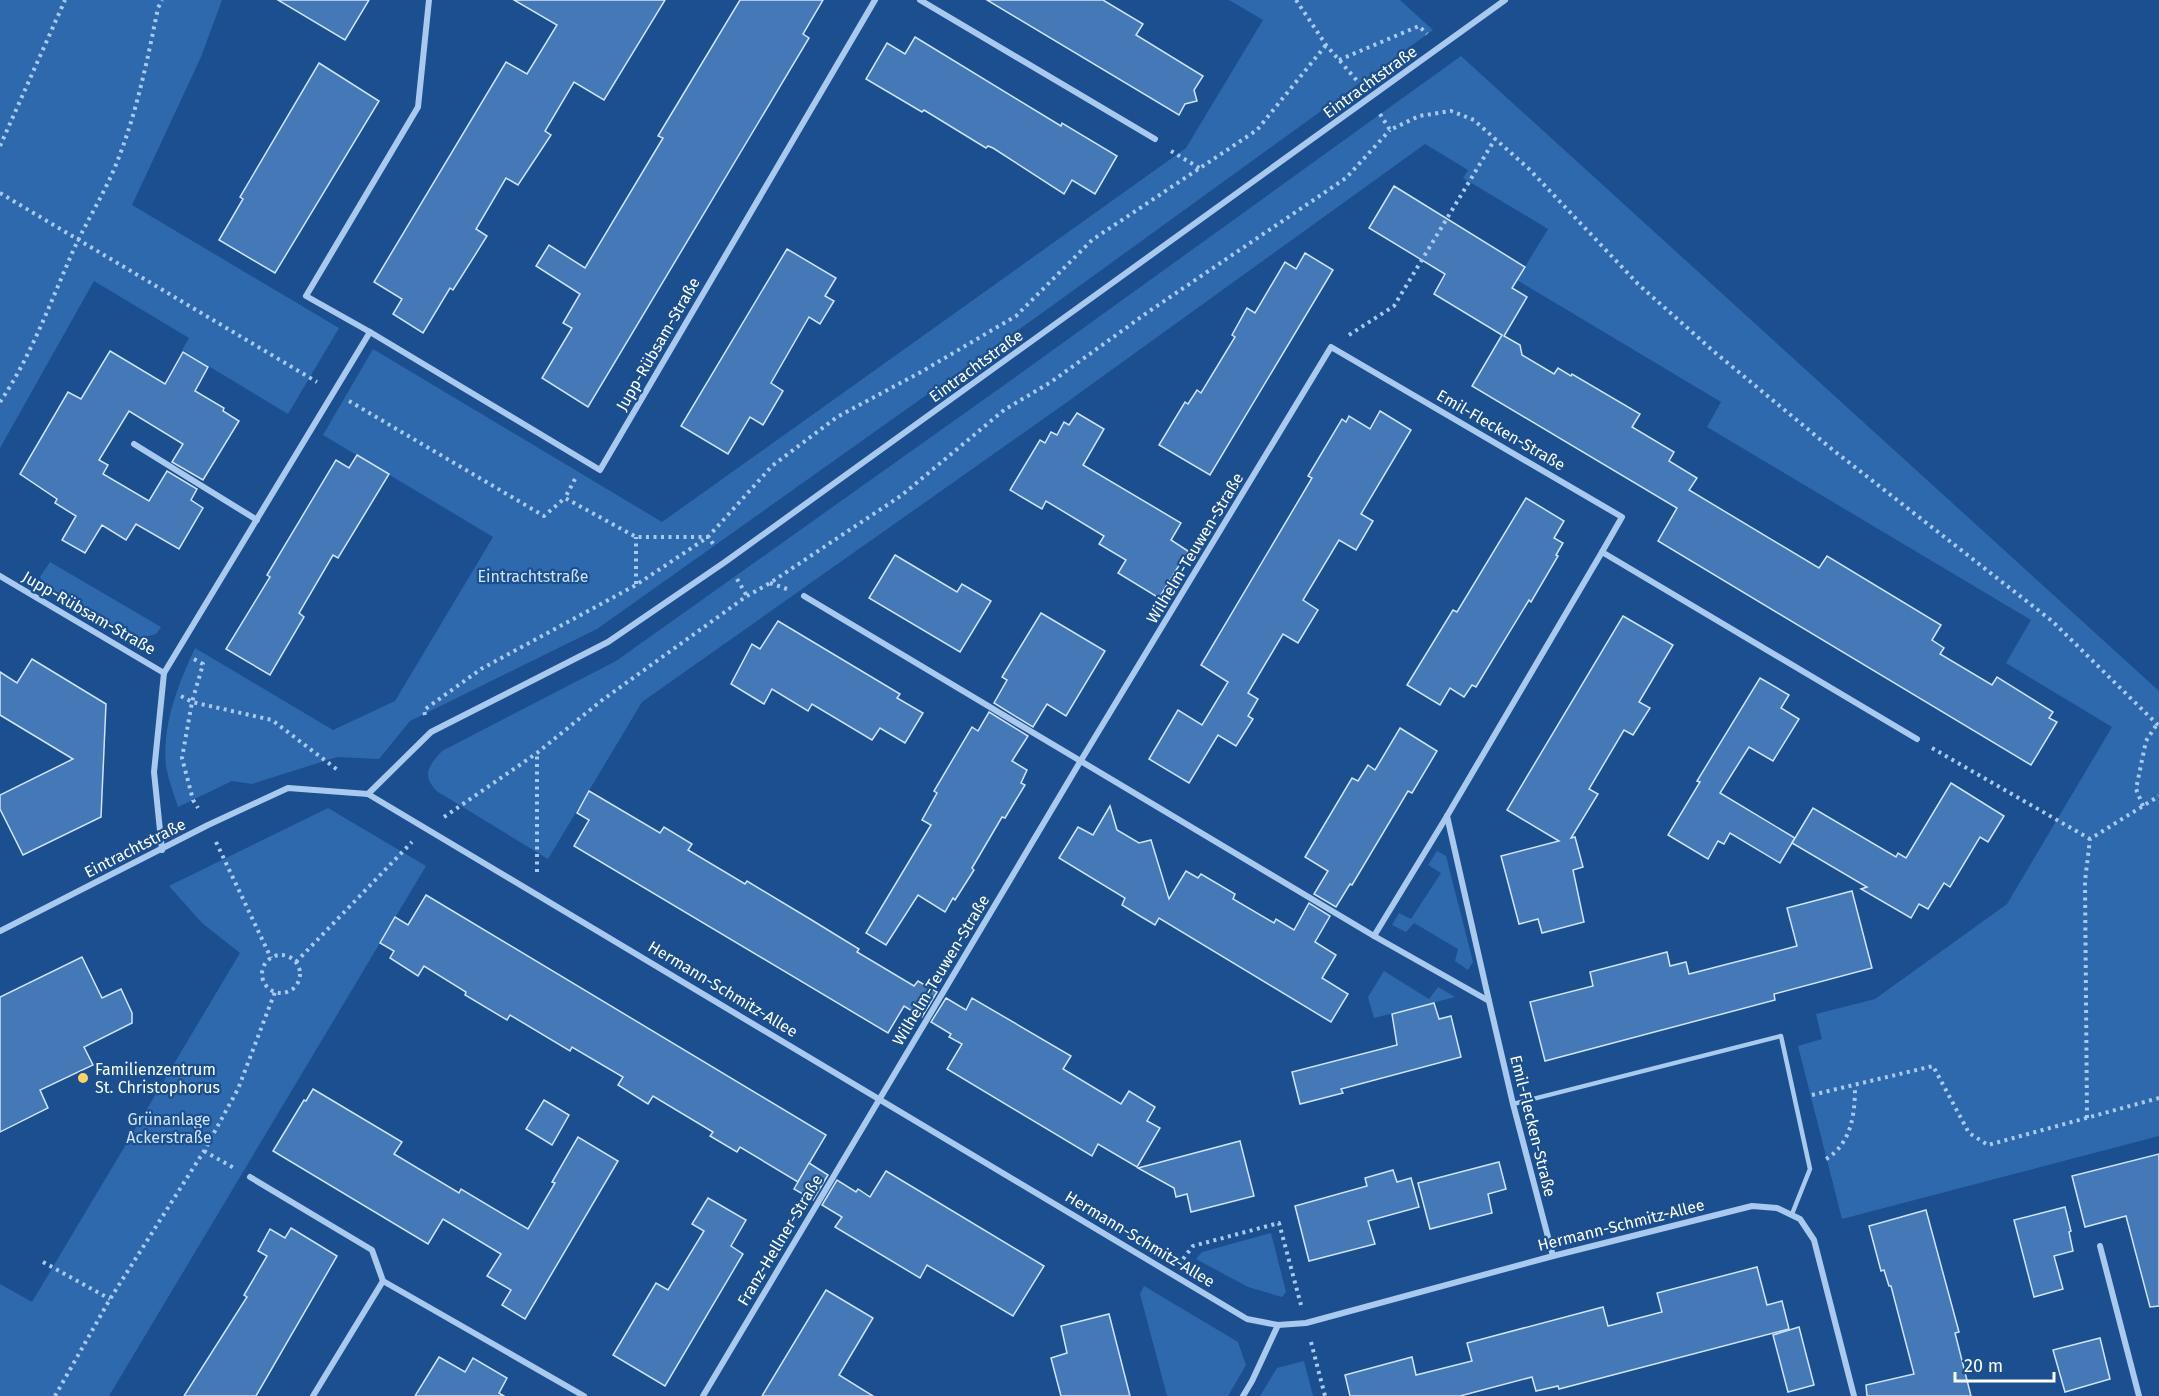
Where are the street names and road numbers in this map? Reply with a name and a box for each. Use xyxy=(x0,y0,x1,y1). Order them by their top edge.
street label: Eintrachtstraße xyxy=(1319,42,1421,122)
street label: Jupp-Rübsam-Straße xyxy=(612,274,704,414)
street label: Eintrachtstraße xyxy=(925,326,1027,406)
street label: Emil-Flecken-Straße xyxy=(1433,385,1569,475)
street label: Wilhelm-Teuwen-Straße xyxy=(1142,469,1248,627)
street label: Jupp-Rübsam-Straße xyxy=(19,567,159,659)
street label: Eintrachtstraße xyxy=(81,814,189,882)
street label: Wilhelm-Teuwen-Straße xyxy=(888,891,994,1049)
street label: Hermann-Schmitz-Allee xyxy=(645,937,801,1041)
street label: Emil-Flecken-Straße xyxy=(1506,1053,1560,1199)
street label: Franz-Hellner-Straße xyxy=(733,1171,827,1309)
street label: Hermann-Schmitz-Allee xyxy=(1062,1187,1218,1291)
street label: Hermann-Schmitz-Allee xyxy=(1536,1195,1706,1255)

